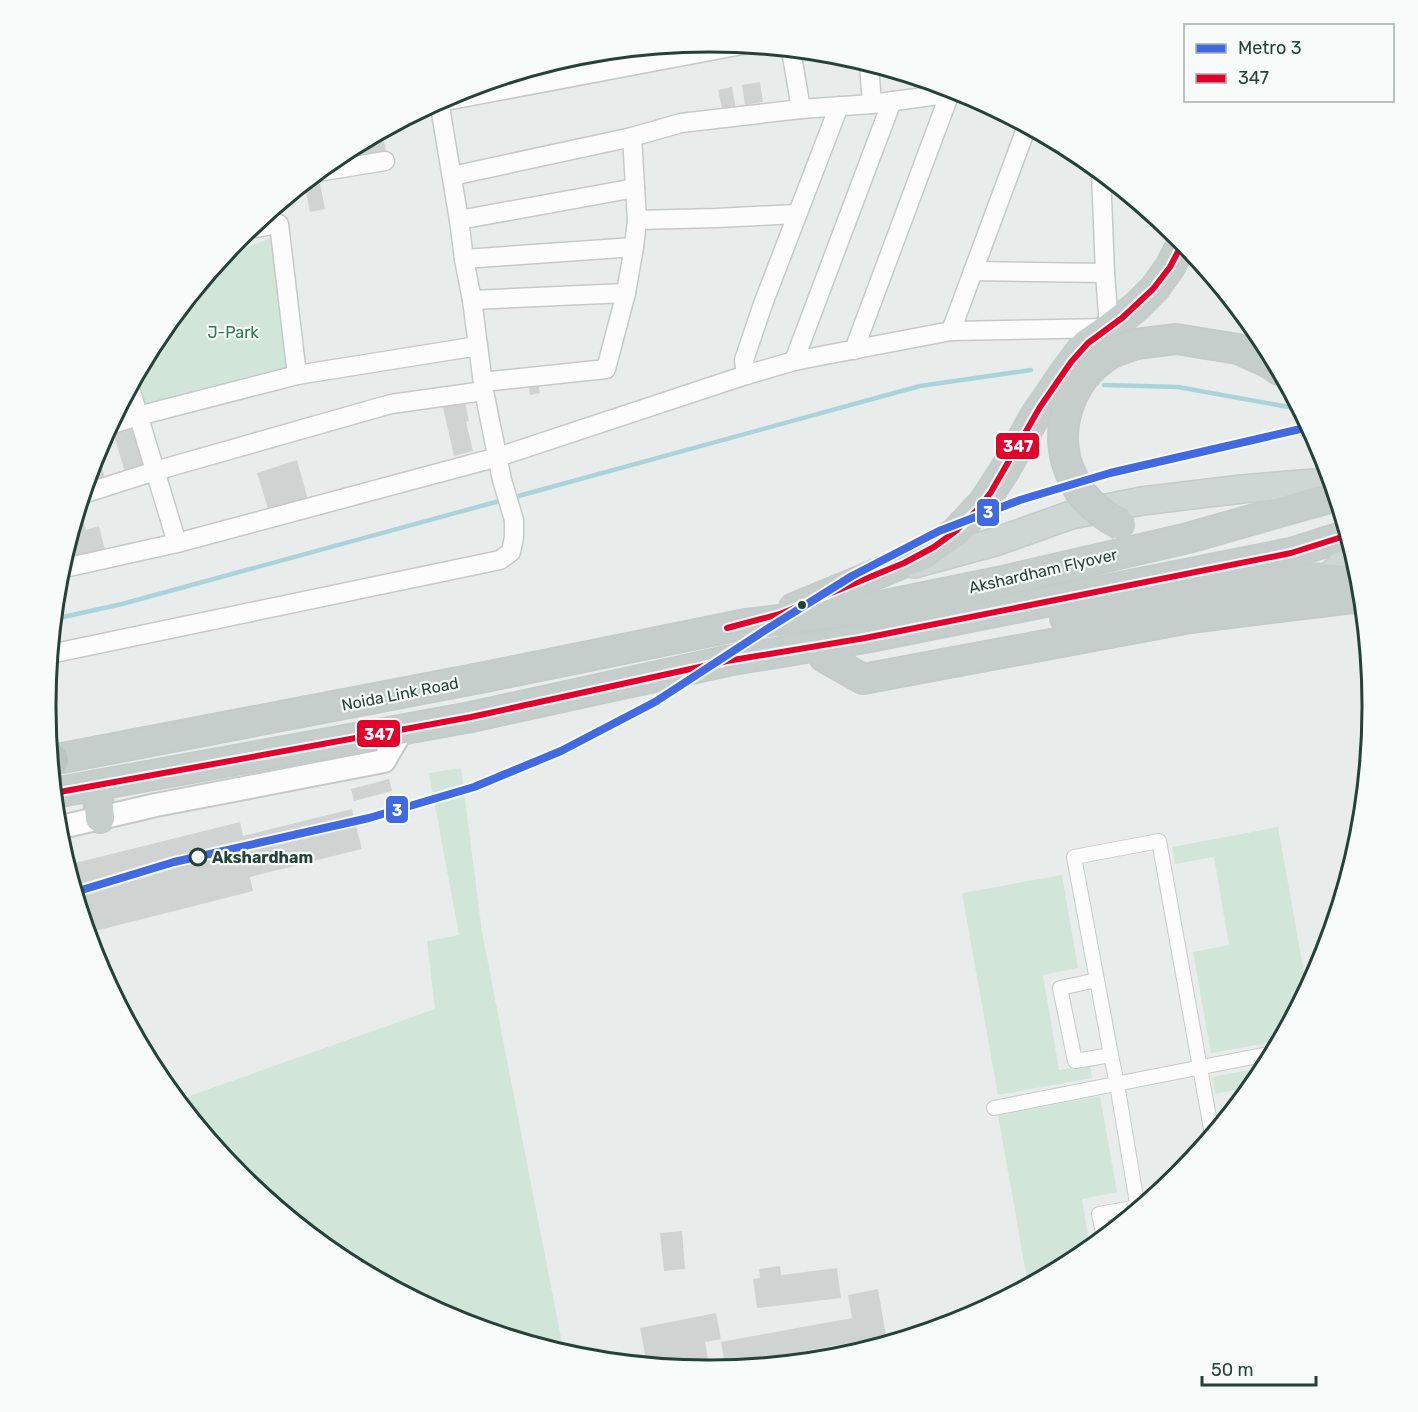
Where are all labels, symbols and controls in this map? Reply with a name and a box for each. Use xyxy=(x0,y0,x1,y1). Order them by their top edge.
legend xyxy=(1184,24,1394,102)
text: Metro 3 xyxy=(1238,37,1302,59)
text: 347 xyxy=(1238,67,1269,89)
park label: J-Park xyxy=(208,323,259,342)
line badge: 347 xyxy=(995,432,1040,460)
text: 347 xyxy=(1003,437,1033,456)
line badge: 3 xyxy=(976,498,1000,527)
text: 3 xyxy=(983,503,993,522)
street label: Akshardham Flyover xyxy=(967,545,1119,597)
unlabelled marker xyxy=(796,599,808,611)
street label: Noida Link Road xyxy=(340,673,460,715)
line badge: 347 xyxy=(356,719,401,748)
text: 347 xyxy=(364,725,394,744)
line badge: 3 xyxy=(385,795,409,824)
text: 3 xyxy=(392,801,402,820)
marker: Akshardham xyxy=(189,848,207,866)
place label: Akshardham xyxy=(212,848,313,867)
scale bar xyxy=(1202,1349,1316,1387)
text: 50 m xyxy=(1211,1359,1254,1381)

